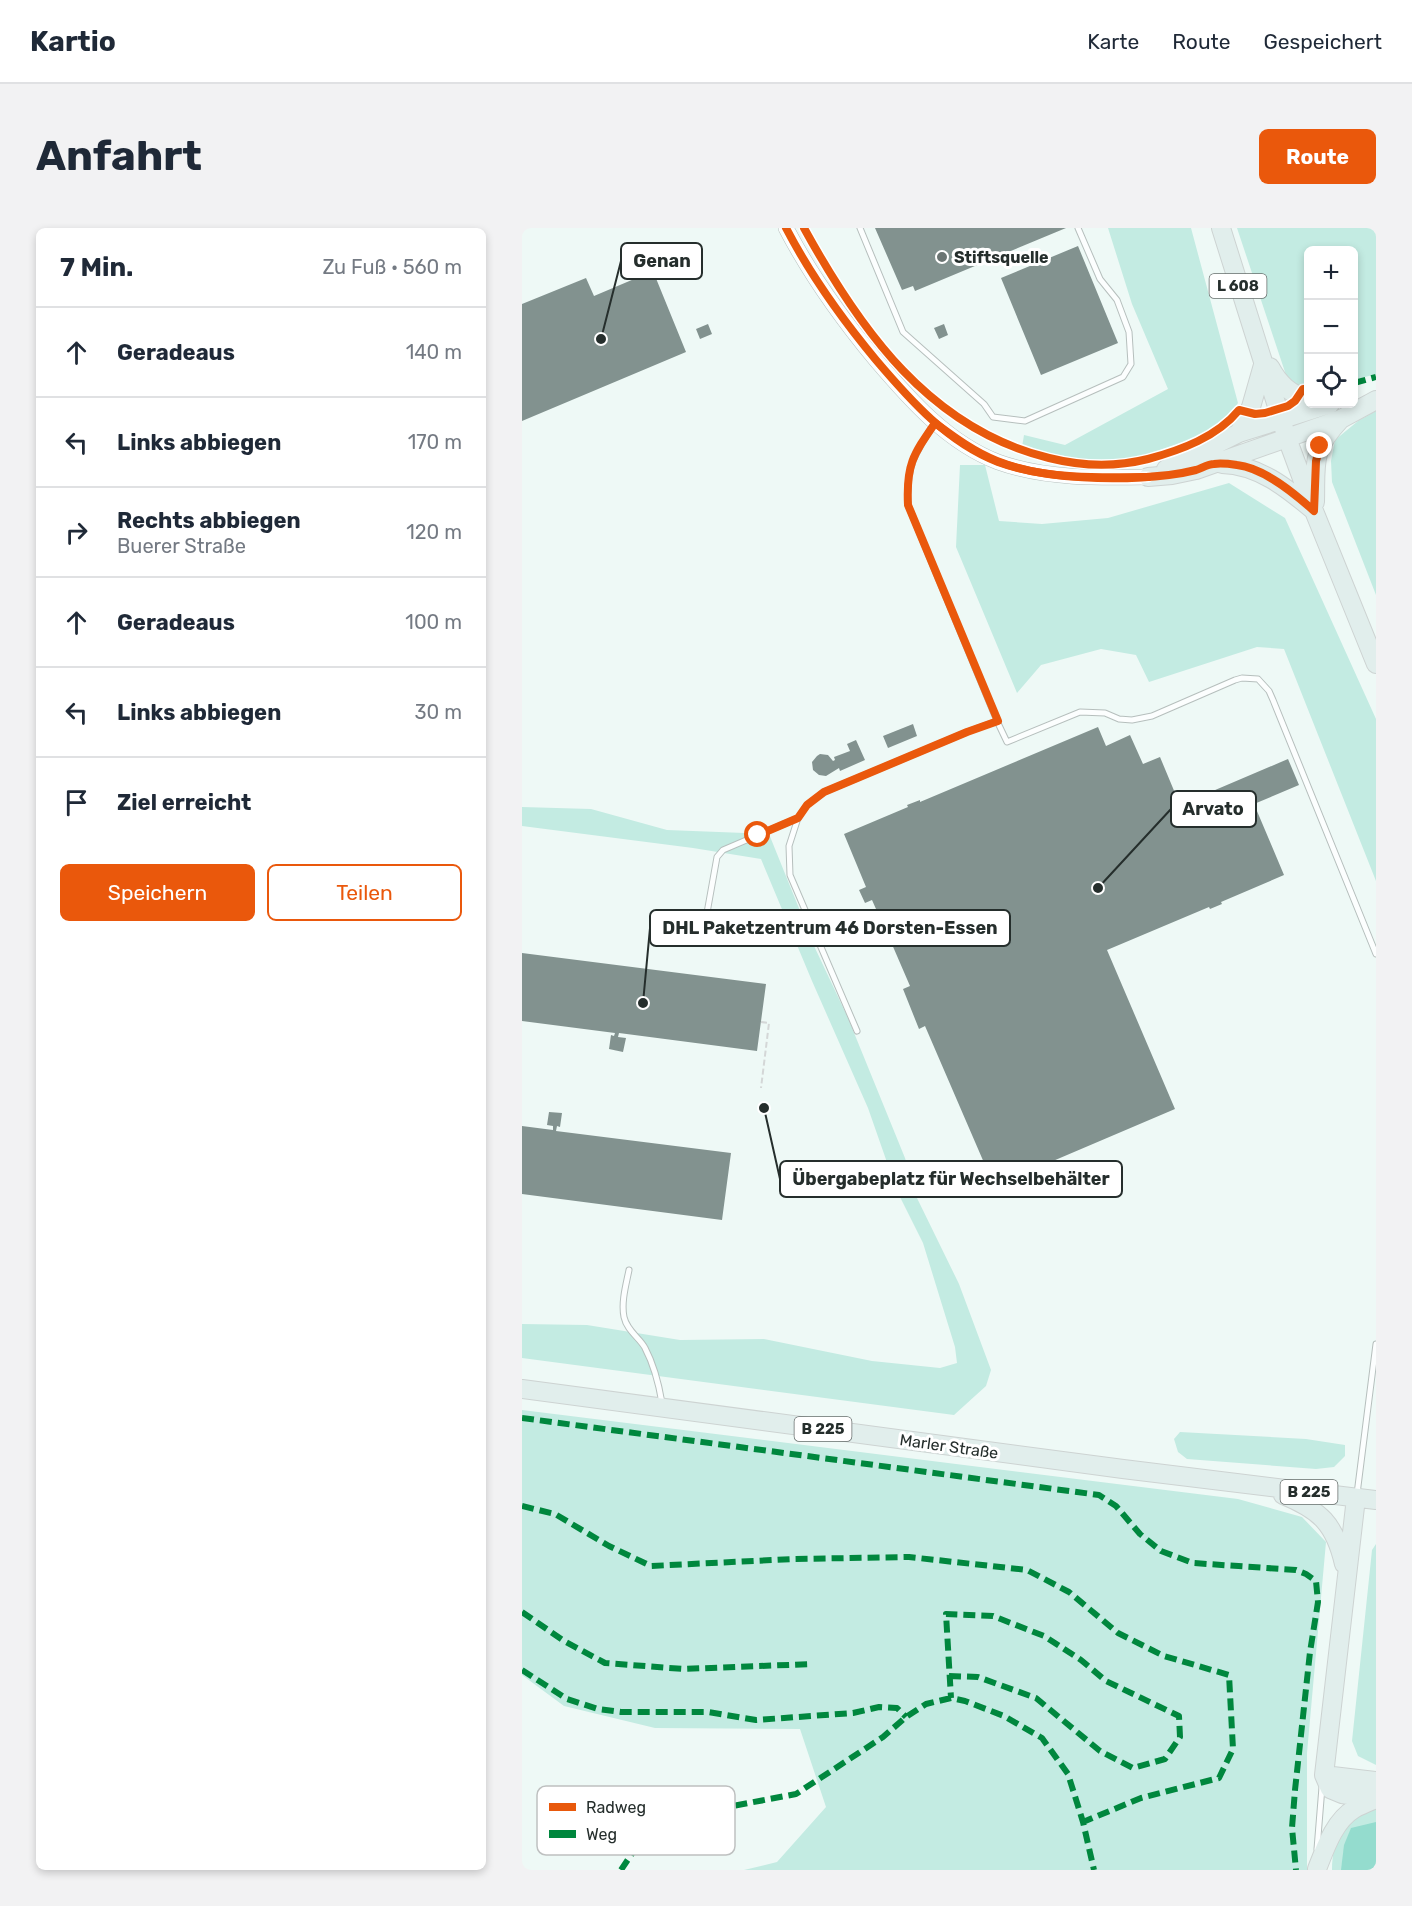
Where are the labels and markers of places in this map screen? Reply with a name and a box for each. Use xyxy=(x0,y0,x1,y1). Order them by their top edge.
callout: Genan xyxy=(621,243,702,279)
place label: Stiftsquelle xyxy=(954,248,1049,267)
marker: Stiftsquelle xyxy=(935,250,949,264)
callout: Arvato xyxy=(1171,791,1256,827)
callout: DHL Paketzentrum 46 Dorsten-Essen xyxy=(650,910,1010,946)
callout: Übergabeplatz für Wechselbehälter xyxy=(780,1161,1122,1197)

